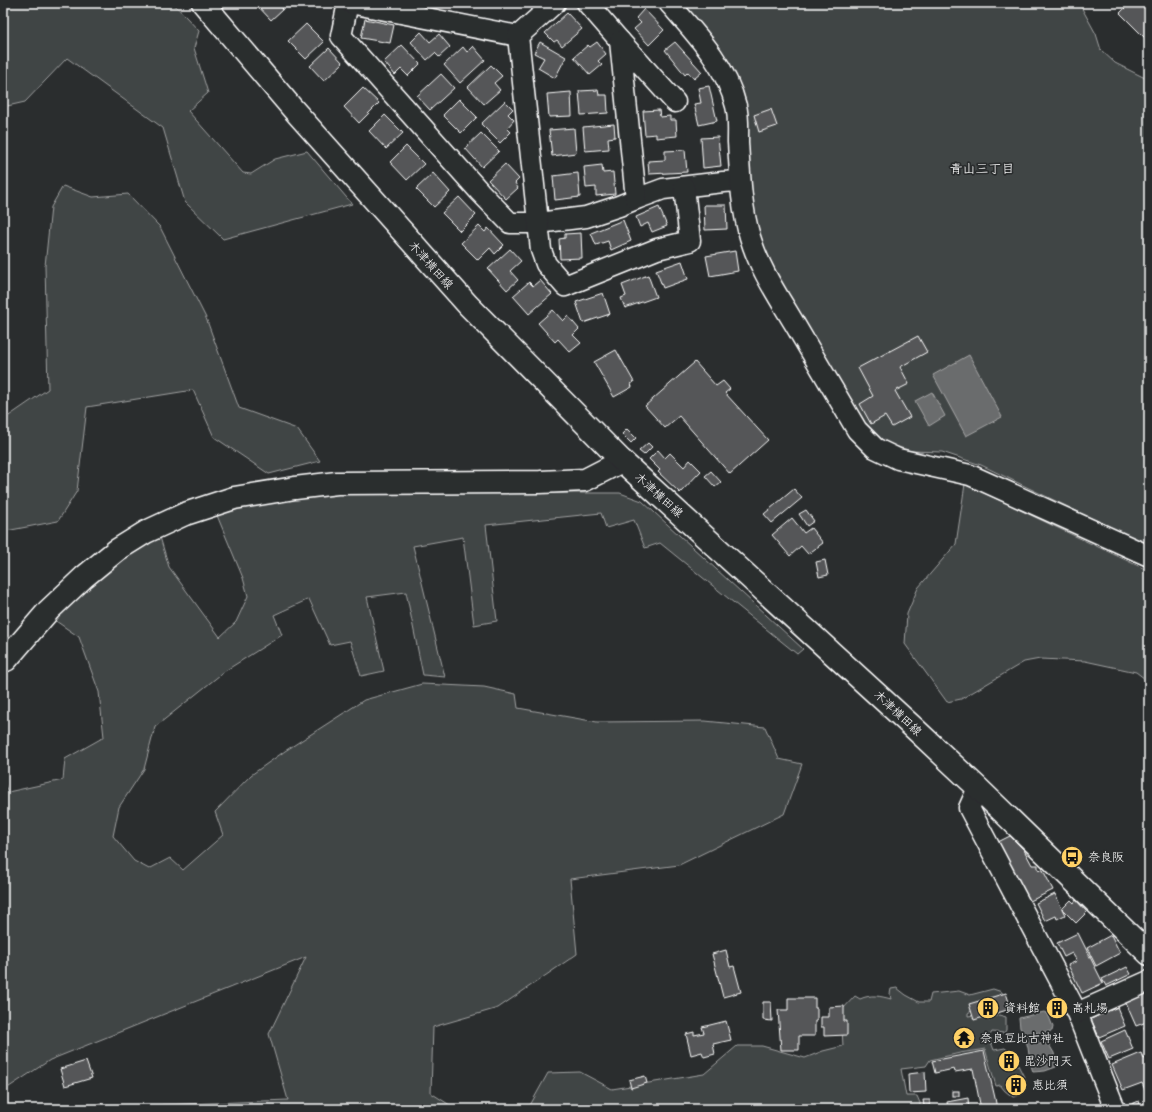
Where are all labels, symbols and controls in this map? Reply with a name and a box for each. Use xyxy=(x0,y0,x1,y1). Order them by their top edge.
district label: 青山三丁目 xyxy=(949,159,1015,177)
street label: 木津横田線 xyxy=(405,237,458,293)
street label: 木津横田線 xyxy=(631,468,687,521)
street label: 木津横田線 xyxy=(871,686,926,739)
bus stop icon: 奈良阪 xyxy=(1059,844,1085,870)
place label: 奈良阪 xyxy=(1088,848,1124,865)
building icon: 資料館 xyxy=(975,995,1001,1021)
building icon: 高札場 xyxy=(1044,995,1070,1021)
place label: 資料館 xyxy=(1004,999,1040,1016)
place label: 高札場 xyxy=(1072,999,1108,1016)
temple icon: 奈良豆比古神社 xyxy=(951,1025,977,1051)
place label: 奈良豆比古神社 xyxy=(980,1029,1064,1046)
building icon: 毘沙門天 xyxy=(996,1048,1022,1074)
place label: 毘沙門天 xyxy=(1024,1052,1072,1069)
building icon: 恵比須 xyxy=(1003,1072,1029,1098)
place label: 恵比須 xyxy=(1032,1076,1068,1093)

